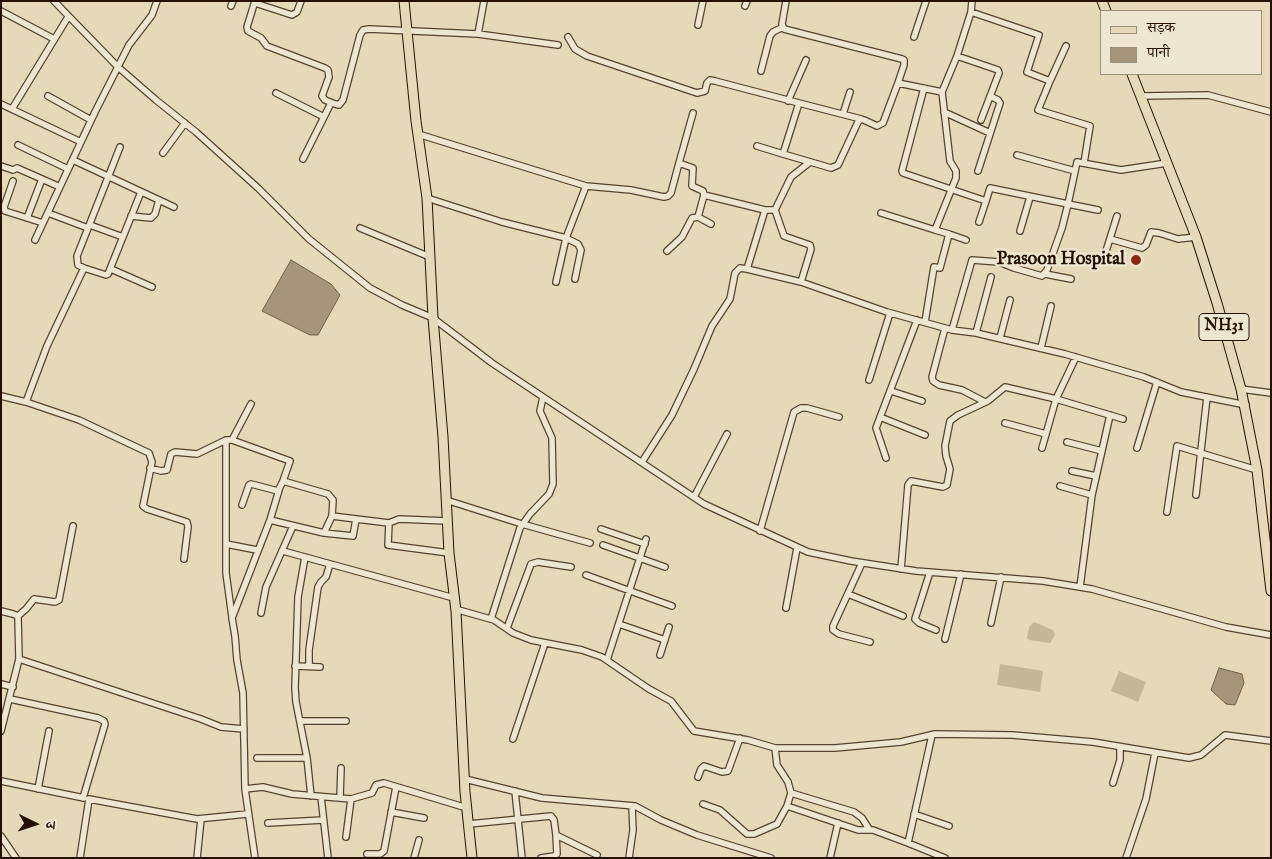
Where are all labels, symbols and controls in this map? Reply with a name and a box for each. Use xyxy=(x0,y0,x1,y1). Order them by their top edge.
legend xyxy=(1100,10,1262,75)
text: सड़क xyxy=(1147,18,1175,37)
text: पानी xyxy=(1147,43,1170,62)
place label: Prasoon Hospital xyxy=(996,249,1125,271)
marker: Prasoon Hospital xyxy=(1129,253,1143,267)
road number: NH31 xyxy=(1199,314,1249,341)
north arrow xyxy=(10,799,60,849)
text: उ xyxy=(41,821,59,829)

